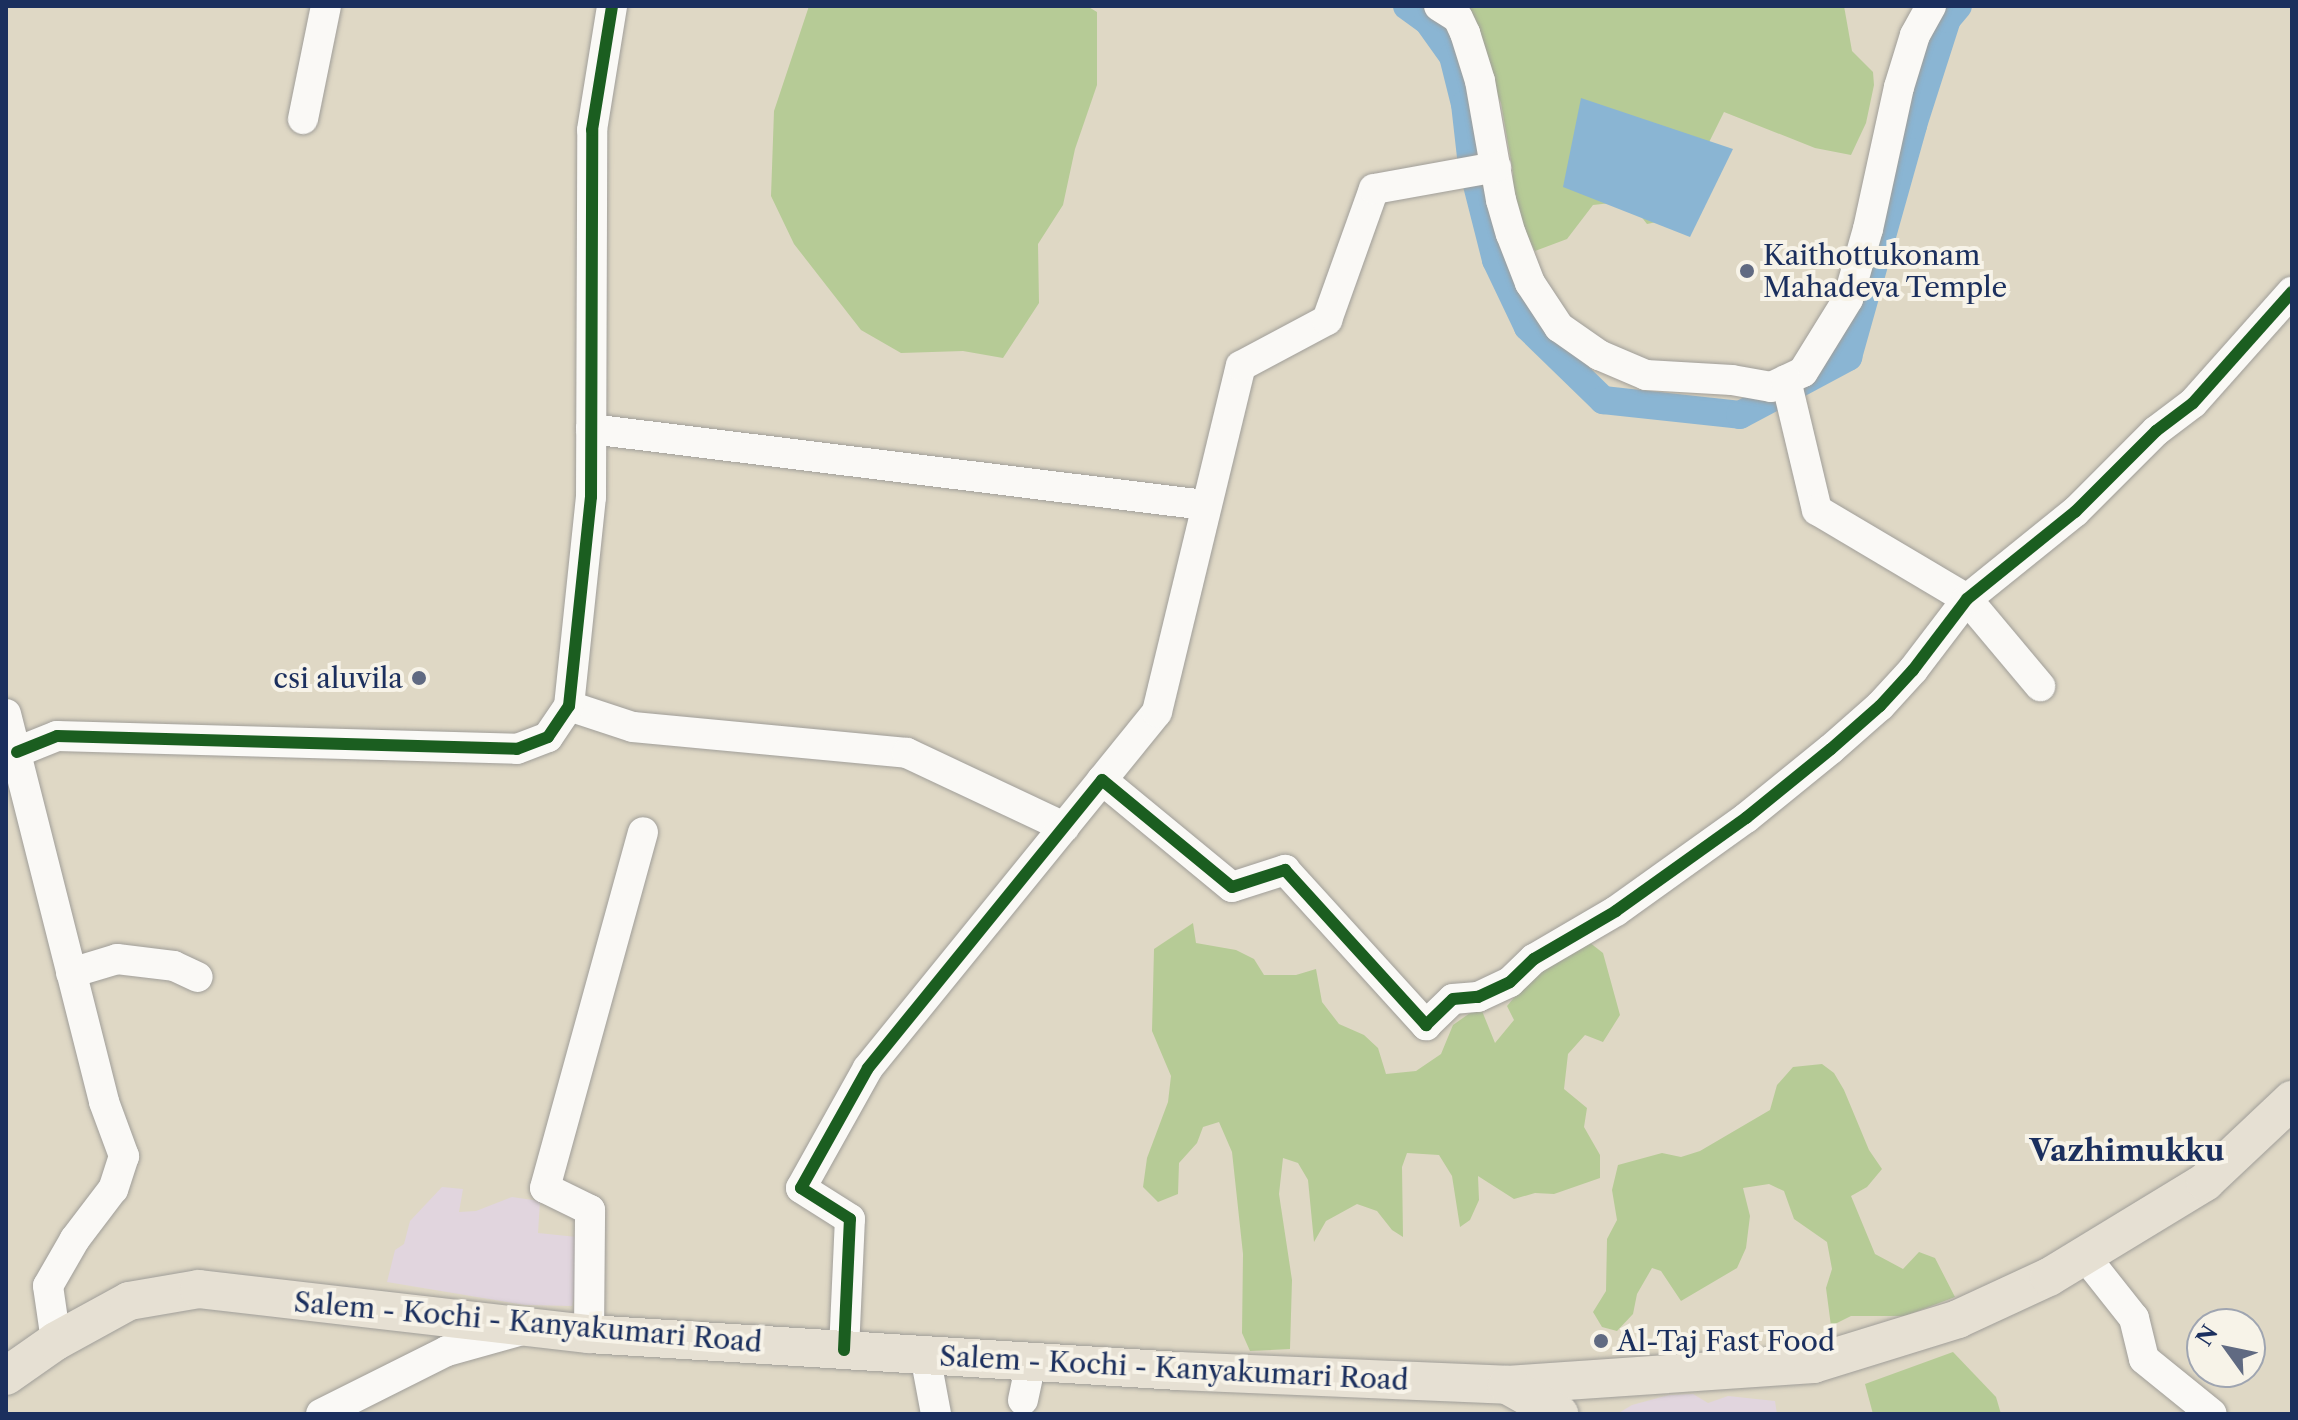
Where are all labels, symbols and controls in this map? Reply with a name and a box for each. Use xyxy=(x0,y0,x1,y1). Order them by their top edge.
place label: Kaithottukonam Mahadeva Temple xyxy=(1763,238,2008,304)
marker: Kaithottukonam Mahadeva Temple xyxy=(1738,262,1756,280)
place label: csi aluvila xyxy=(273,661,403,695)
marker: csi aluvila xyxy=(410,669,428,687)
district label: Vazhimukku xyxy=(2029,1133,2225,1169)
street label: Salem - Kochi - Kanyakumari Road xyxy=(292,1285,764,1359)
north arrow xyxy=(2186,1308,2266,1388)
text: N xyxy=(2191,1320,2224,1351)
place label: Al-Taj Fast Food xyxy=(1617,1324,1835,1358)
marker: Al-Taj Fast Food xyxy=(1592,1332,1610,1350)
street label: Salem - Kochi - Kanyakumari Road xyxy=(938,1339,1410,1397)

